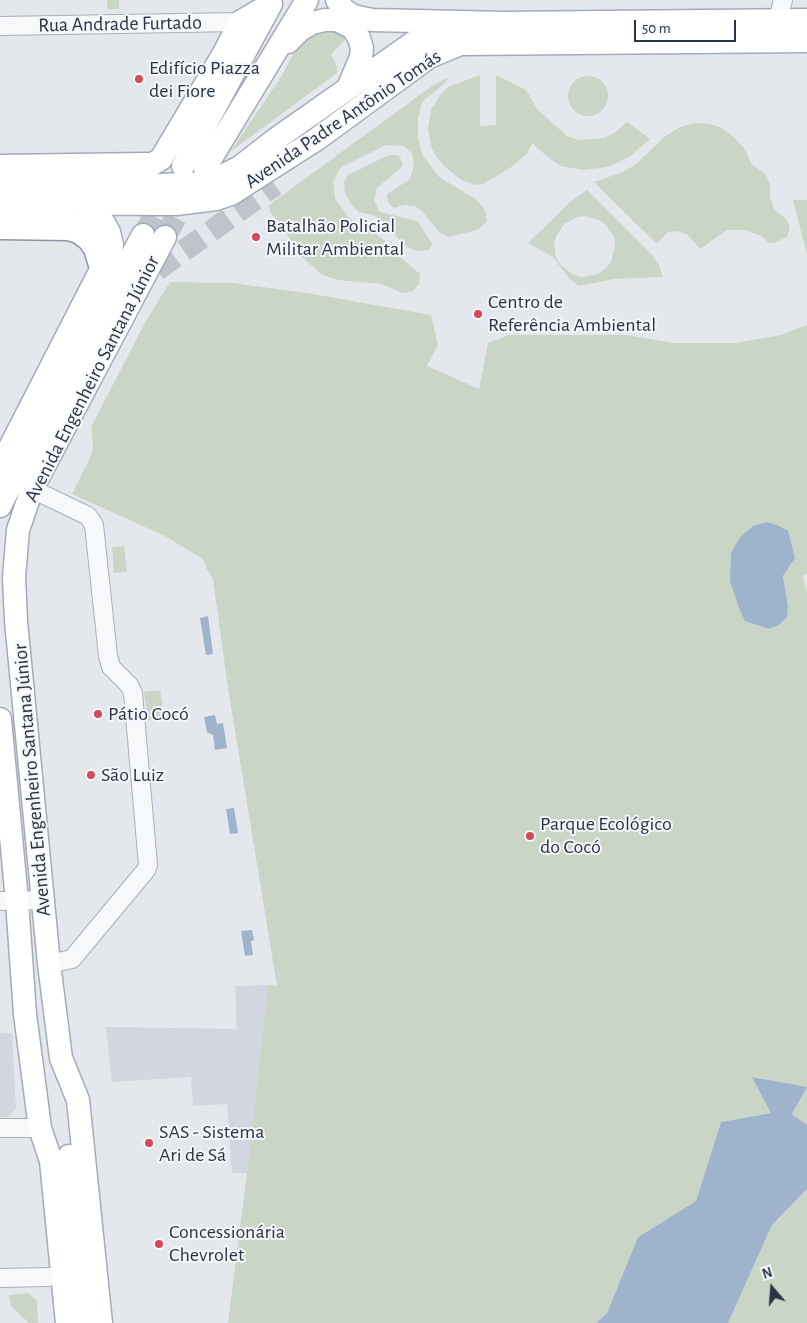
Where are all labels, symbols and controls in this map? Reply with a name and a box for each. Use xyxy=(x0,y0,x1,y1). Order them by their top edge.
scale bar xyxy=(637,10,740,42)
street label: Rua Andrade Furtado xyxy=(38,11,202,37)
text: 50 m xyxy=(642,21,671,36)
street label: Avenida Padre Antônio Tomás xyxy=(240,44,446,194)
place label: Edifício Piazza dei Fiore xyxy=(149,56,260,103)
marker: Edifício Piazza dei Fiore xyxy=(133,73,145,85)
place label: Batalhão Policial Militar Ambiental xyxy=(266,214,404,261)
marker: Batalhão Policial Militar Ambiental xyxy=(250,231,262,243)
street label: Avenida Engenheiro Santana Júnior xyxy=(19,252,165,506)
place label: Centro de Referência Ambiental xyxy=(488,290,656,337)
marker: Centro de Referência Ambiental xyxy=(472,308,484,320)
street label: Avenida Engenheiro Santana Júnior xyxy=(8,643,56,917)
place label: Pátio Cocó xyxy=(108,702,189,726)
marker: Pátio Cocó xyxy=(92,708,104,720)
place label: São Luiz xyxy=(101,763,164,787)
marker: São Luiz xyxy=(85,769,97,781)
place label: Parque Ecológico do Cocó xyxy=(540,812,672,859)
marker: Parque Ecológico do Cocó xyxy=(524,830,536,842)
place label: SAS - Sistema Ari de Sá xyxy=(159,1120,264,1167)
marker: SAS - Sistema Ari de Sá xyxy=(143,1137,155,1149)
place label: Concessionária Chevrolet xyxy=(169,1220,285,1267)
marker: Concessionária Chevrolet xyxy=(153,1238,165,1250)
north arrow xyxy=(747,1263,797,1313)
text: N xyxy=(761,1266,774,1282)

